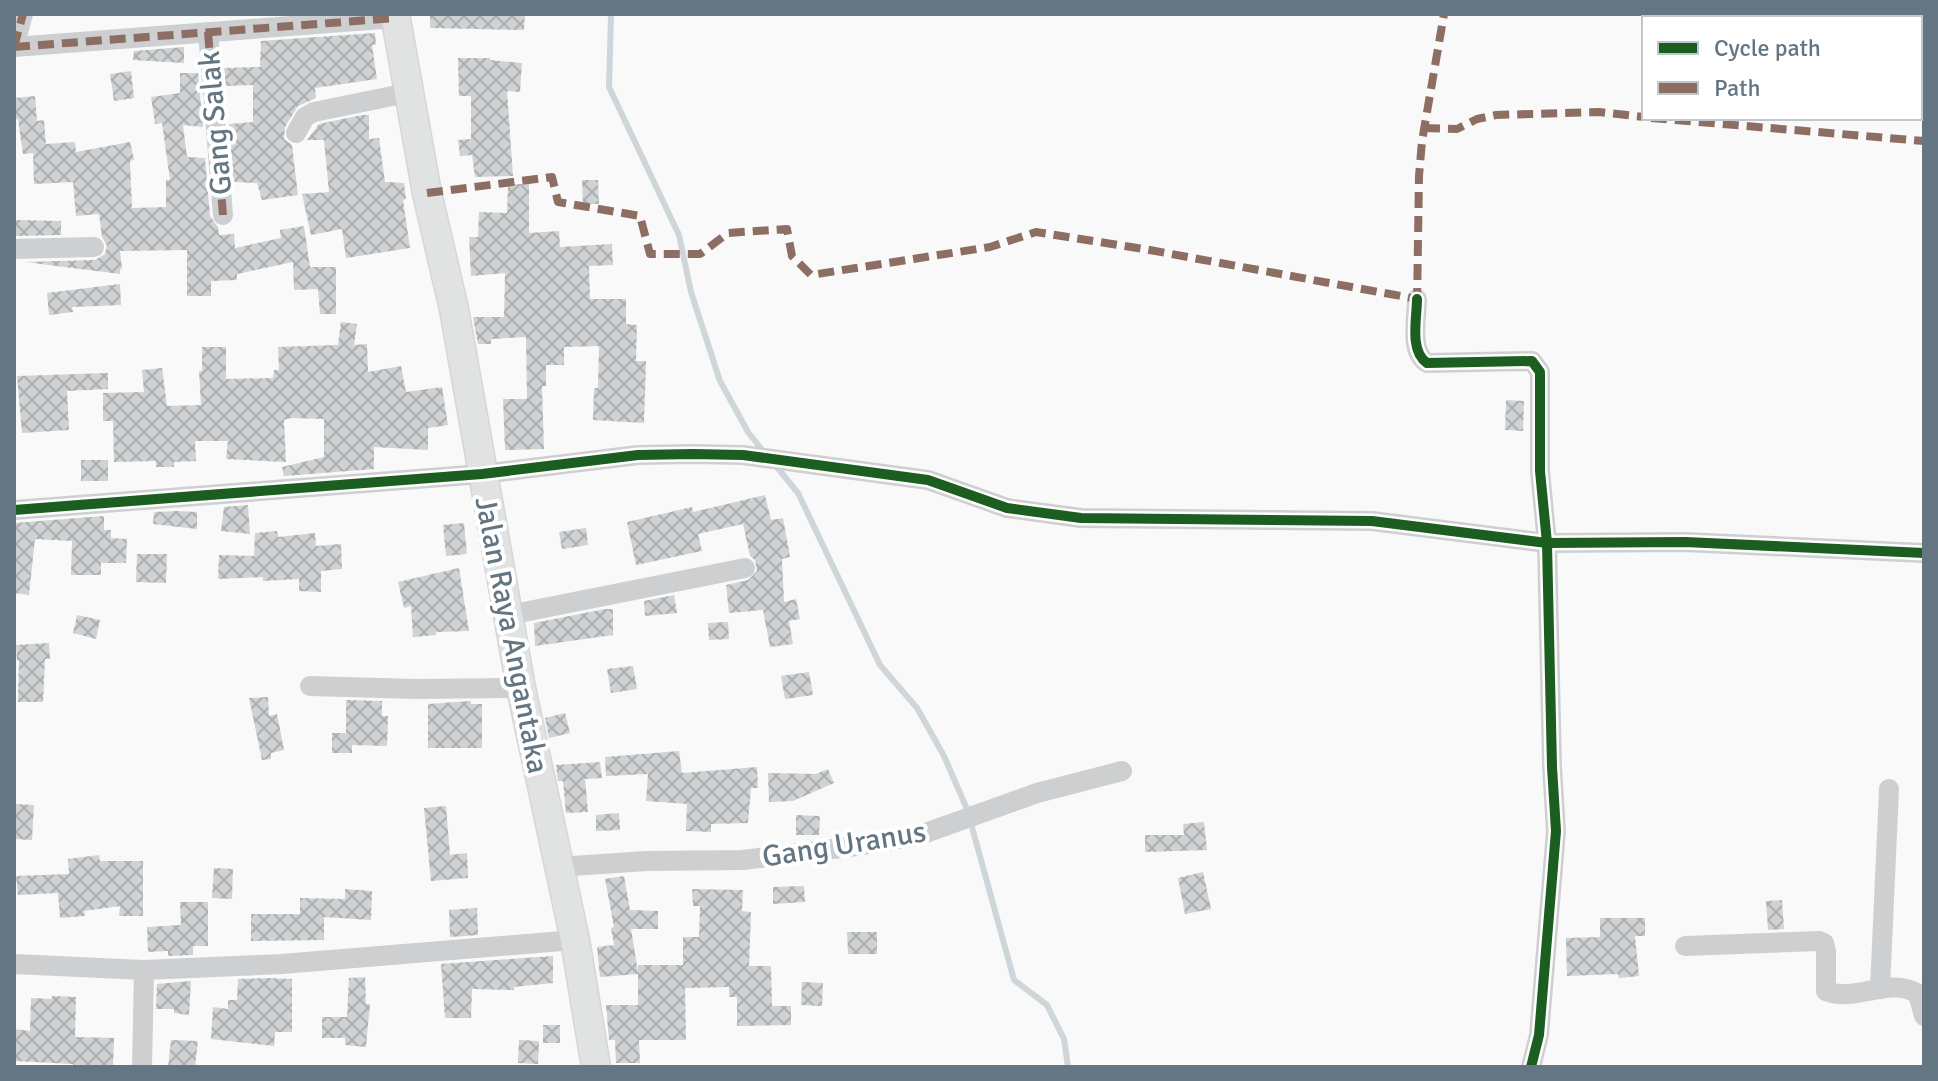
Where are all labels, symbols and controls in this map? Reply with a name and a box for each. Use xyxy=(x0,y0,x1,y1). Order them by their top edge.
legend xyxy=(1642,16,1922,120)
text: Cycle path xyxy=(1714,33,1821,63)
street label: Gang Salak xyxy=(191,49,240,196)
text: Path xyxy=(1714,73,1760,103)
street label: Jalan Raya Angantaka xyxy=(467,494,556,777)
street label: Gang Uranus xyxy=(760,813,929,876)

